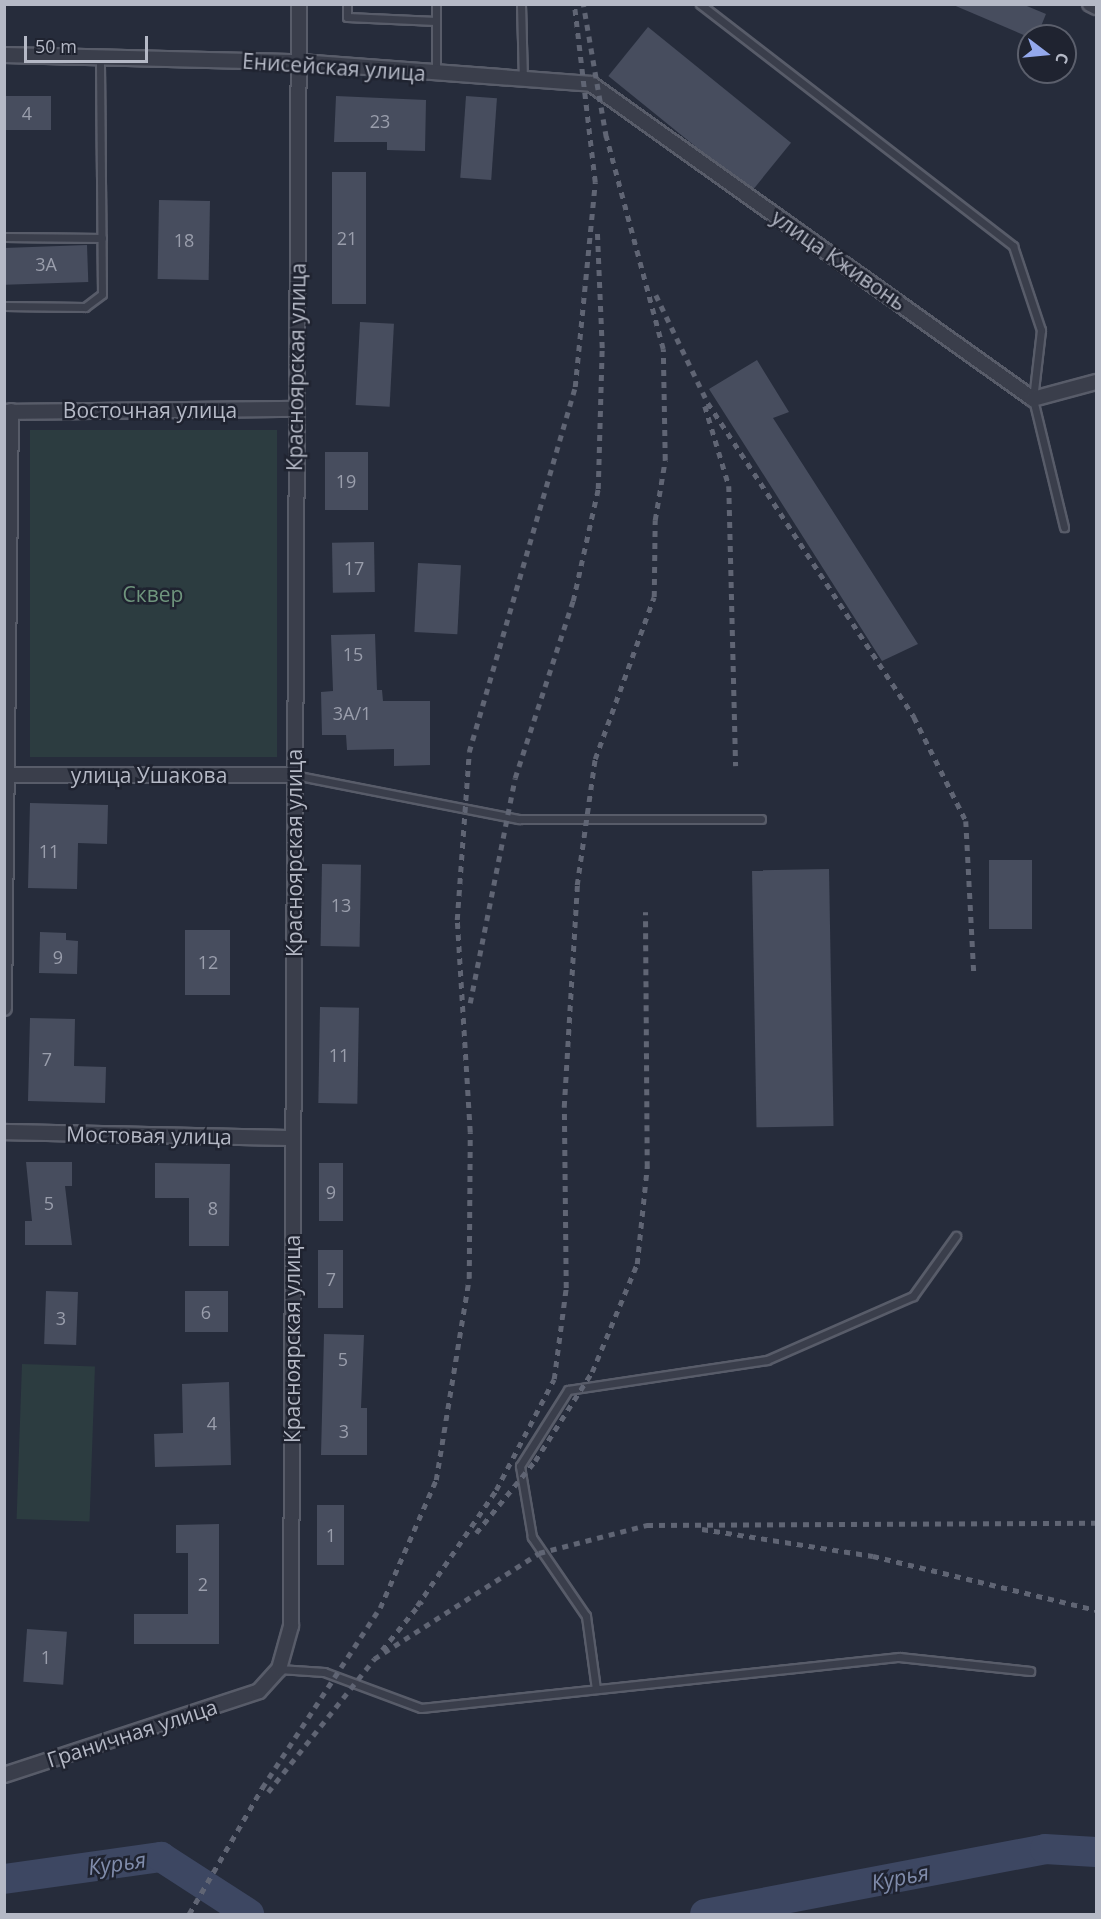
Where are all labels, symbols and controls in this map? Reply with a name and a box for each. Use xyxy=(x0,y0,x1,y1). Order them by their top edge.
scale bar xyxy=(27,24,152,62)
north arrow xyxy=(1017,24,1077,84)
text: 50 m xyxy=(35,34,77,58)
street label: Енисейская улица xyxy=(241,48,427,86)
text: С xyxy=(1050,50,1074,66)
house number: 4 xyxy=(22,102,32,124)
house number: 23 xyxy=(370,110,390,132)
street label: улица Кживонь xyxy=(767,204,911,316)
house number: 21 xyxy=(337,227,357,249)
house number: 18 xyxy=(174,229,194,251)
house number: 3А xyxy=(35,253,57,275)
street label: Красноярская улица xyxy=(282,263,310,471)
street label: Восточная улица xyxy=(63,397,237,423)
house number: 19 xyxy=(336,470,356,492)
house number: 17 xyxy=(344,557,364,579)
park label: Сквер xyxy=(123,581,183,607)
house number: 15 xyxy=(343,643,363,665)
house number: 3А/1 xyxy=(333,702,371,724)
street label: Красноярская улица xyxy=(281,749,307,957)
street label: улица Ушакова xyxy=(71,762,227,788)
house number: 11 xyxy=(39,840,59,862)
house number: 13 xyxy=(331,894,351,916)
house number: 9 xyxy=(53,946,63,968)
house number: 12 xyxy=(198,951,218,973)
house number: 11 xyxy=(329,1044,349,1066)
house number: 7 xyxy=(42,1048,52,1070)
street label: Мостовая улица xyxy=(66,1121,232,1149)
house number: 9 xyxy=(326,1181,336,1203)
house number: 5 xyxy=(44,1192,54,1214)
house number: 8 xyxy=(208,1197,218,1219)
street label: Красноярская улица xyxy=(279,1235,305,1443)
house number: 7 xyxy=(326,1268,336,1290)
house number: 6 xyxy=(201,1301,211,1323)
house number: 3 xyxy=(56,1307,66,1329)
house number: 5 xyxy=(338,1348,348,1370)
house number: 4 xyxy=(207,1412,217,1434)
house number: 3 xyxy=(339,1420,349,1442)
house number: 1 xyxy=(326,1524,336,1546)
house number: 2 xyxy=(198,1573,208,1595)
house number: 1 xyxy=(41,1646,51,1668)
street label: Граничная улица xyxy=(44,1694,220,1772)
water label: Курья xyxy=(86,1846,148,1880)
water label: Курья xyxy=(869,1858,931,1896)

